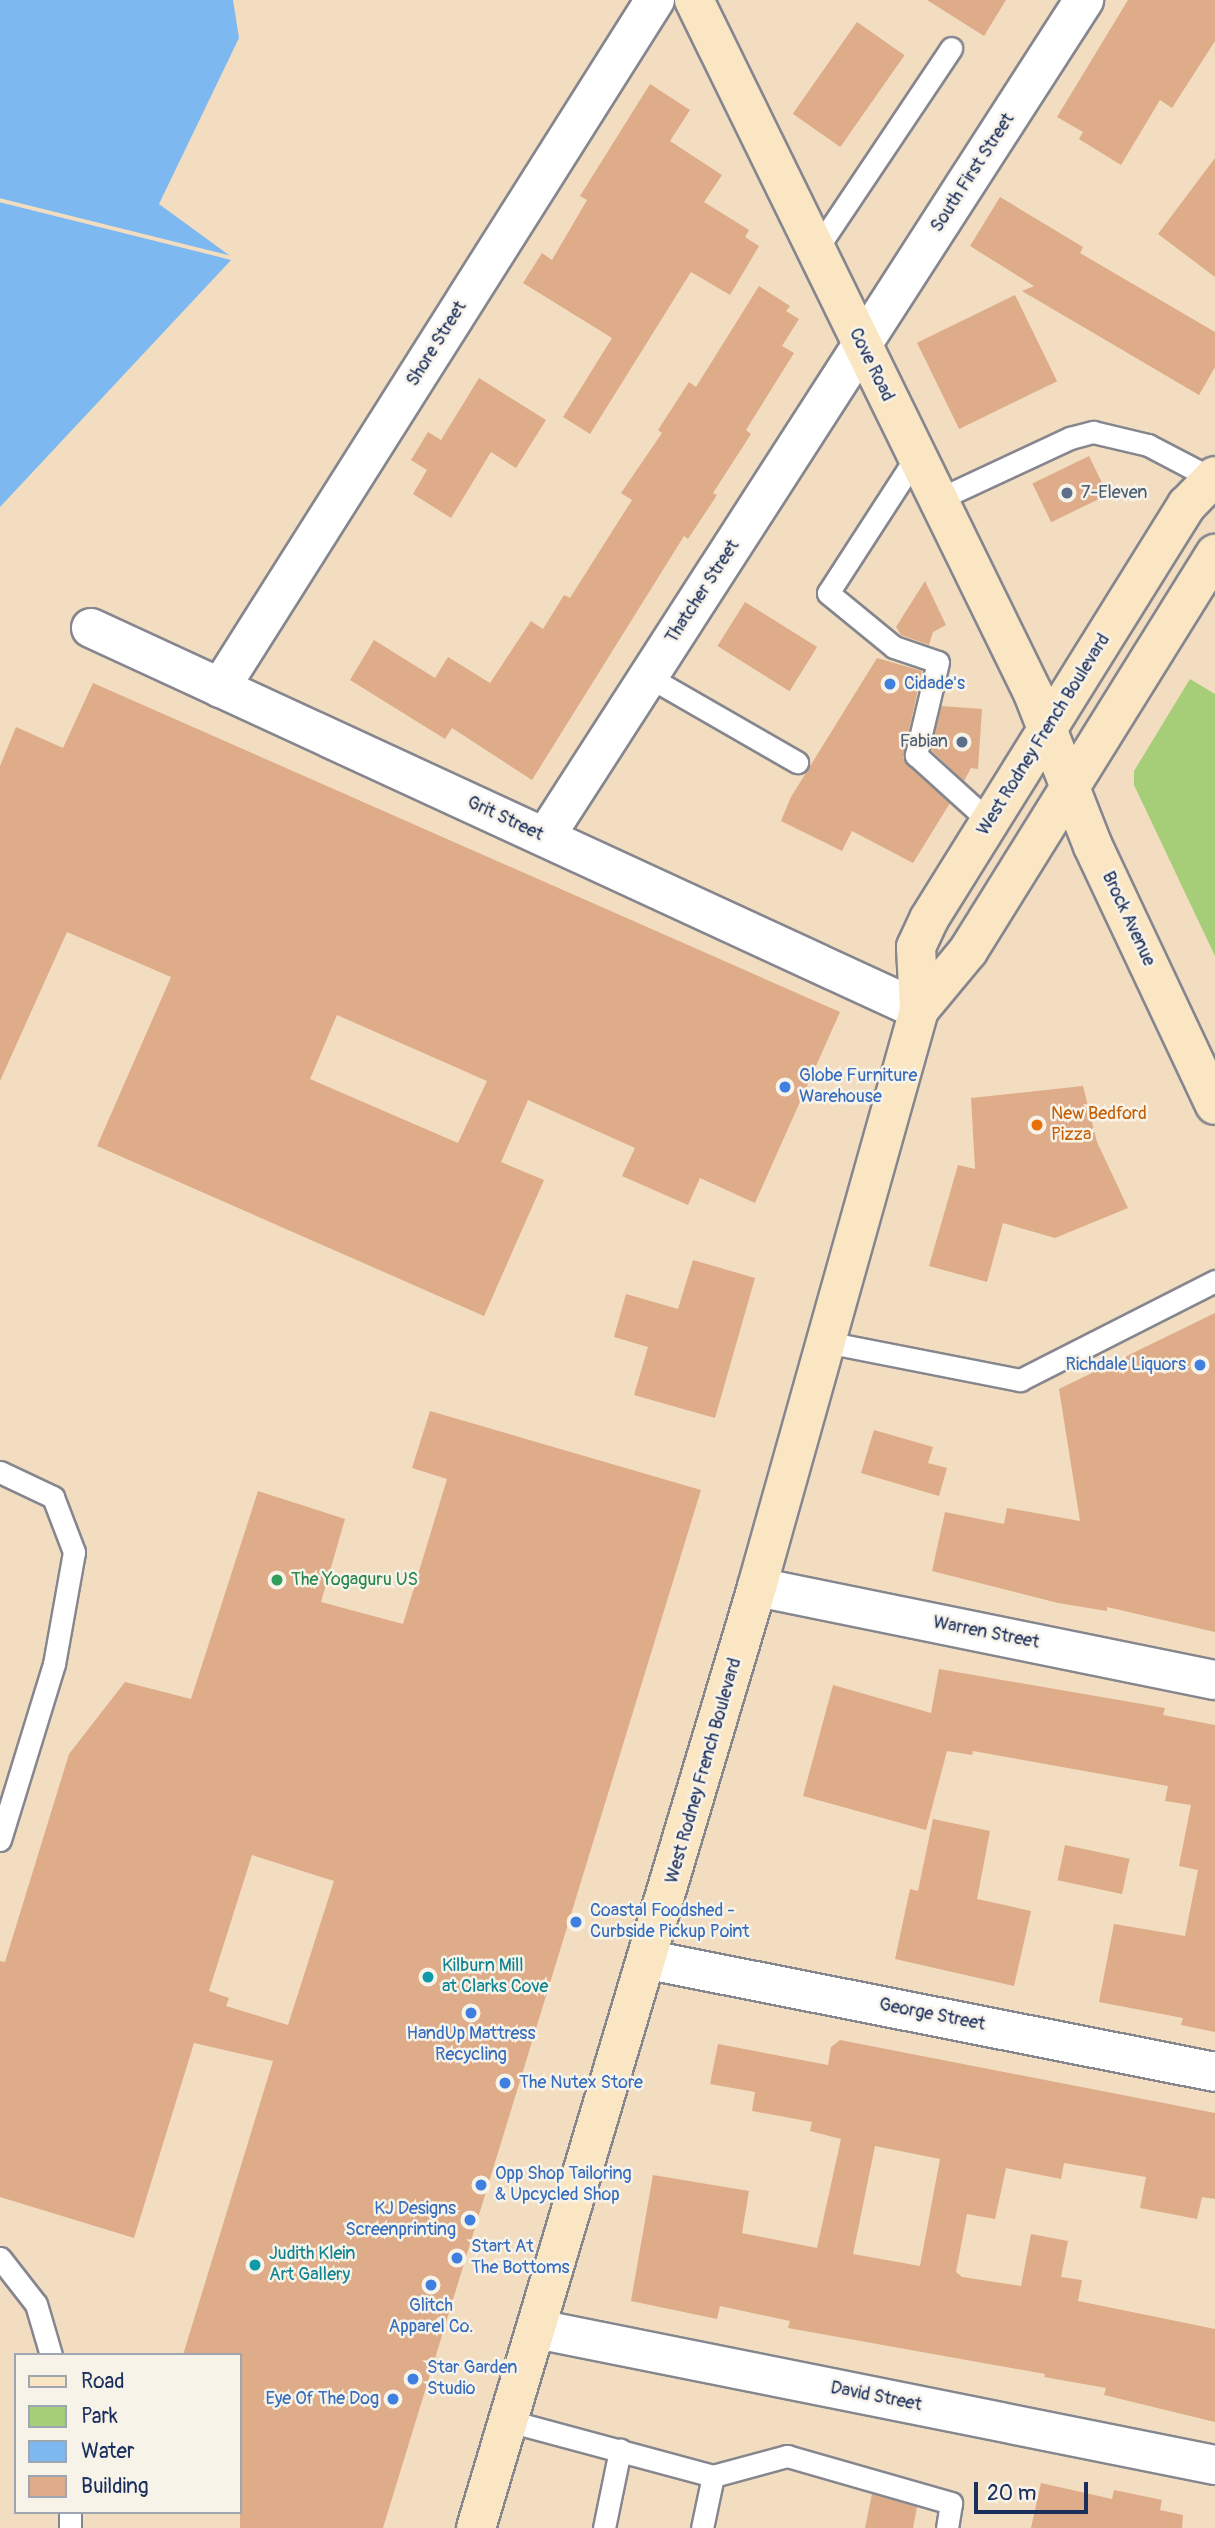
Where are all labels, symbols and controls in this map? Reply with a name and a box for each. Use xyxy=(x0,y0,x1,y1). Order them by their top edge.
street label: South First Street xyxy=(927,110,1019,236)
street label: Shore Street xyxy=(402,297,472,391)
street label: Cove Road xyxy=(844,325,898,405)
place label: 7-Eleven xyxy=(1081,482,1148,504)
marker: 7-Eleven xyxy=(1059,485,1075,501)
street label: Thatcher Street xyxy=(662,536,744,648)
street label: West Rodney French Boulevard xyxy=(973,630,1115,840)
place label: Cidade's xyxy=(904,673,965,695)
marker: Cidade's xyxy=(882,676,898,692)
place label: Fabian xyxy=(900,731,948,753)
marker: Fabian xyxy=(954,734,970,750)
street label: Grit Street xyxy=(463,792,547,846)
street label: Brock Avenue xyxy=(1097,868,1159,970)
place label: Globe Furniture Warehouse xyxy=(799,1066,917,1108)
marker: Globe Furniture Warehouse xyxy=(777,1079,793,1095)
place label: New Bedford Pizza xyxy=(1051,1104,1147,1146)
marker: New Bedford Pizza xyxy=(1029,1117,1045,1133)
place label: Richdale Liquors xyxy=(1066,1354,1186,1376)
marker: Richdale Liquors xyxy=(1192,1357,1208,1373)
place label: The Yogaguru US xyxy=(291,1569,418,1591)
marker: The Yogaguru US xyxy=(269,1572,285,1588)
street label: Warren Street xyxy=(931,1612,1041,1654)
street label: West Rodney French Boulevard xyxy=(661,1656,747,1886)
place label: Coastal Foodshed - Curbside Pickup Point xyxy=(590,1901,750,1944)
marker: Coastal Foodshed - Curbside Pickup Point xyxy=(568,1914,584,1930)
place label: Kilburn Mill at Clarks Cove xyxy=(442,1956,548,1998)
marker: Kilburn Mill at Clarks Cove xyxy=(420,1969,436,1985)
street label: George Street xyxy=(877,1994,987,2036)
marker: HandUp Mattress Recycling xyxy=(463,2005,479,2021)
place label: HandUp Mattress Recycling xyxy=(407,2024,535,2066)
place label: The Nutex Store xyxy=(519,2072,643,2094)
marker: The Nutex Store xyxy=(497,2075,513,2091)
place label: Opp Shop Tailoring & Upcycled Shop xyxy=(495,2164,632,2206)
marker: Opp Shop Tailoring & Upcycled Shop xyxy=(473,2177,489,2193)
place label: KJ Designs Screenprinting xyxy=(345,2199,456,2242)
marker: KJ Designs Screenprinting xyxy=(462,2212,478,2228)
place label: Start At The Bottoms xyxy=(471,2237,569,2280)
place label: Judith Klein Art Gallery xyxy=(269,2244,356,2286)
marker: Start At The Bottoms xyxy=(449,2250,465,2266)
marker: Judith Klein Art Gallery xyxy=(247,2257,263,2273)
marker: Glitch Apparel Co. xyxy=(423,2277,439,2293)
place label: Glitch Apparel Co. xyxy=(389,2296,473,2338)
legend xyxy=(14,2353,242,2514)
place label: Star Garden Studio xyxy=(427,2358,518,2400)
text: Road xyxy=(81,2368,125,2395)
marker: Star Garden Studio xyxy=(405,2371,421,2387)
street label: David Street xyxy=(829,2378,923,2416)
place label: Eye Of The Dog xyxy=(265,2388,379,2410)
marker: Eye Of The Dog xyxy=(385,2391,401,2407)
text: Park xyxy=(81,2403,118,2430)
text: Water xyxy=(81,2438,134,2465)
scale bar xyxy=(977,2468,1091,2512)
text: Building xyxy=(81,2473,148,2500)
text: 20 m xyxy=(987,2480,1036,2507)

